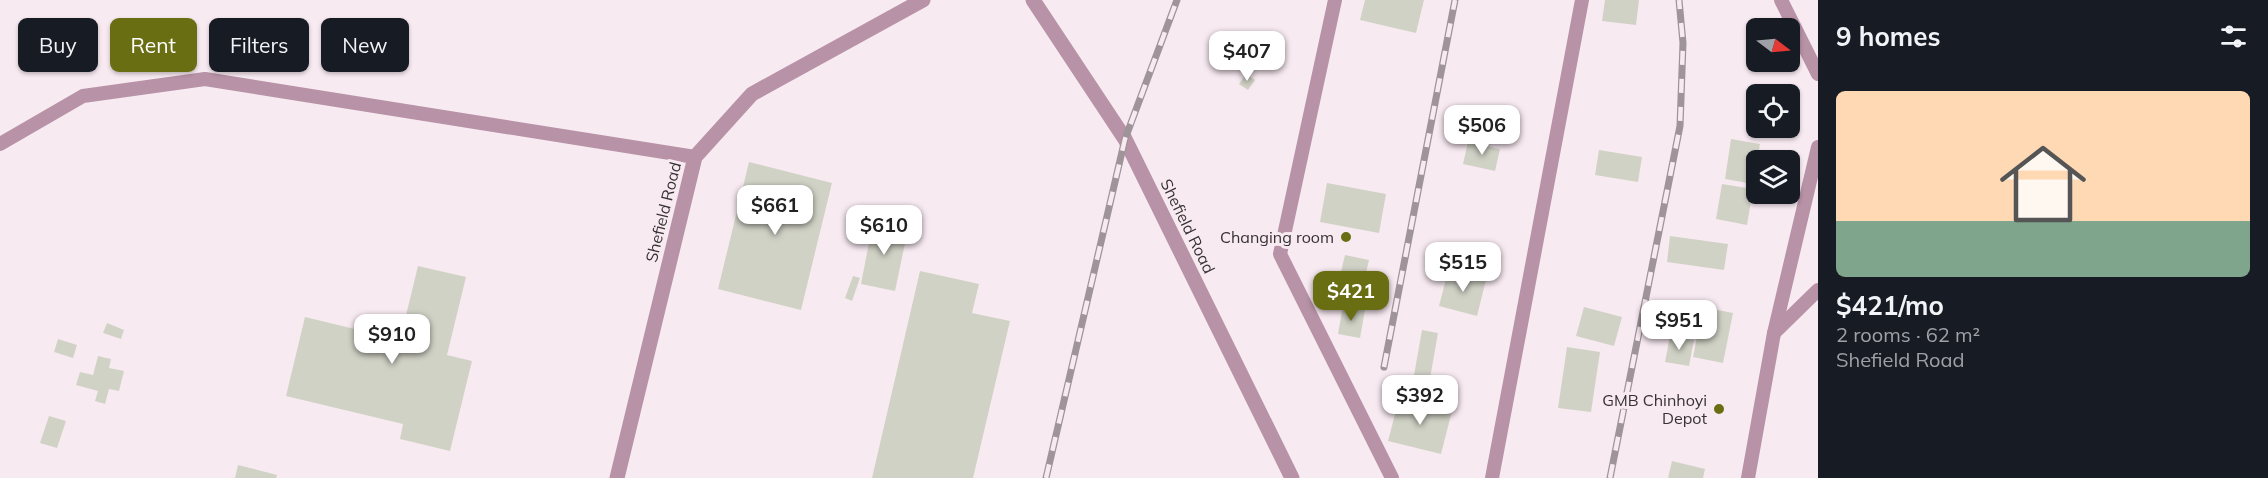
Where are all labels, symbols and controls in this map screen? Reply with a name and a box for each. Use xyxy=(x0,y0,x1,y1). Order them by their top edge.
chip: Buy xyxy=(18,18,98,72)
chip: Rent xyxy=(110,18,197,72)
chip: Filters xyxy=(209,18,309,72)
chip: New xyxy=(321,18,409,72)
north arrow xyxy=(1746,18,1800,72)
map controls xyxy=(1746,18,1800,204)
text: 9 homes xyxy=(1836,20,1940,53)
icon: filters xyxy=(2217,20,2250,53)
pin: $407 xyxy=(1211,31,1283,82)
text: $407 xyxy=(1223,38,1271,63)
button: locate xyxy=(1746,84,1800,138)
pin: $506 xyxy=(1446,105,1518,156)
text: $506 xyxy=(1458,112,1506,137)
icon: home xyxy=(1989,130,2097,238)
button: layers xyxy=(1746,150,1800,204)
street label: Shefield Road xyxy=(641,160,685,264)
street label: Shefield Road xyxy=(1156,175,1220,277)
pin: $661 xyxy=(739,185,811,236)
text: $661 xyxy=(751,192,799,217)
pin: $610 xyxy=(848,205,920,256)
text: $610 xyxy=(860,212,908,237)
place label: Changing room xyxy=(1220,227,1334,247)
marker: Changing room xyxy=(1339,230,1353,244)
pin: $515 xyxy=(1427,242,1499,293)
text: $515 xyxy=(1439,249,1487,274)
pin: $421 xyxy=(1315,271,1387,322)
text: $421 xyxy=(1327,278,1375,303)
text: $421/mo xyxy=(1836,289,1944,322)
pin: $951 xyxy=(1643,300,1715,351)
text: $951 xyxy=(1655,307,1703,332)
pin: $910 xyxy=(356,314,428,365)
text: $910 xyxy=(368,321,416,346)
text: 2 rooms · 62 m² xyxy=(1836,322,1980,347)
text: Shefield Road xyxy=(1836,347,1964,372)
pin: $392 xyxy=(1384,375,1456,426)
text: $392 xyxy=(1396,382,1444,407)
place label: GMB Chinhoyi Depot xyxy=(1602,390,1707,428)
marker: GMB Chinhoyi Depot xyxy=(1712,402,1726,416)

